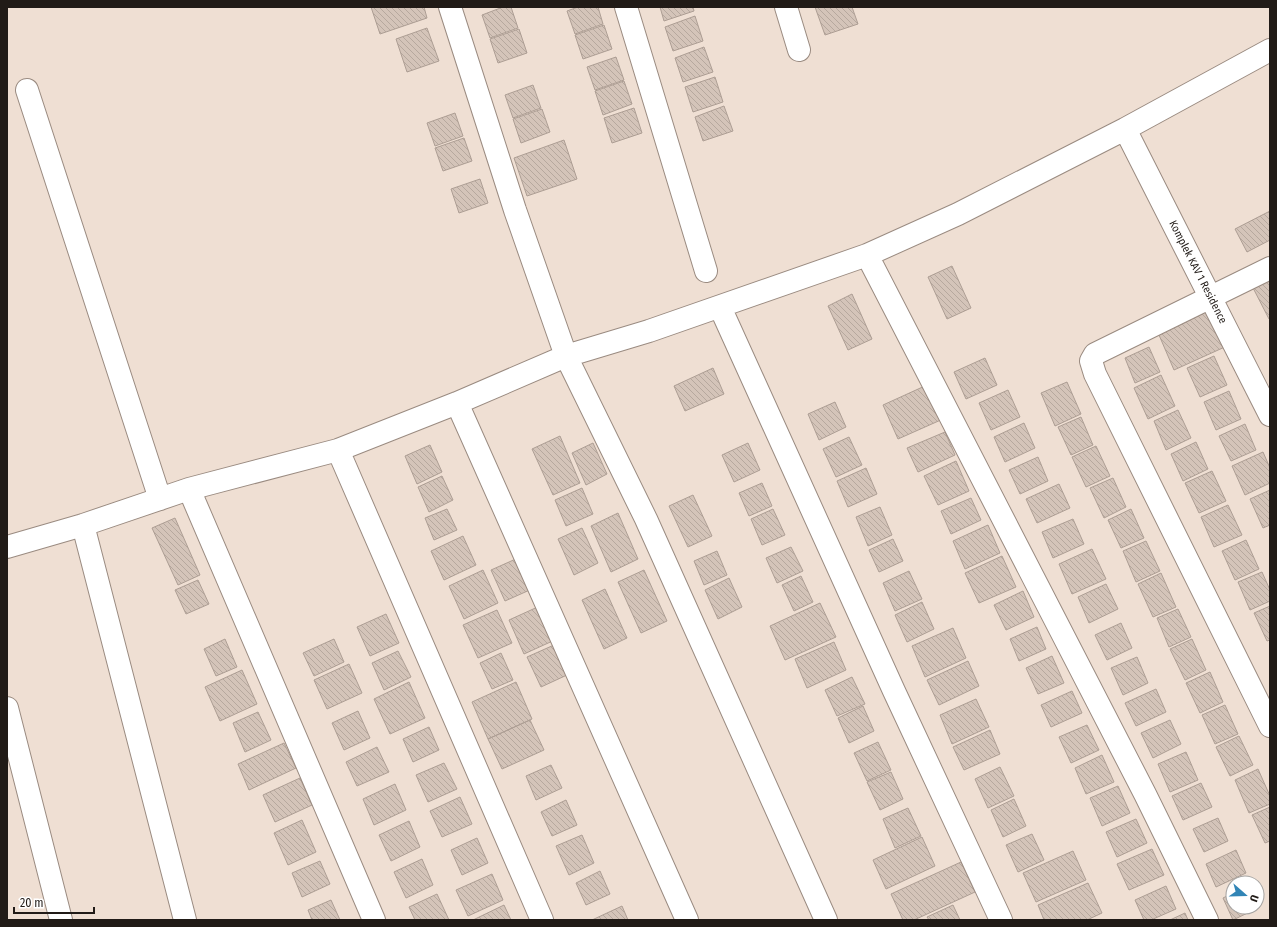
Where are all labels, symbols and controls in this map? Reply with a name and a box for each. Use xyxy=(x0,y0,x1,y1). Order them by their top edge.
street label: Komplek KAV 1 Residence xyxy=(1166,218,1230,326)
north arrow xyxy=(1225,875,1265,915)
scale bar xyxy=(14,889,94,915)
text: U xyxy=(1247,893,1261,904)
text: 20 m xyxy=(20,896,44,910)

